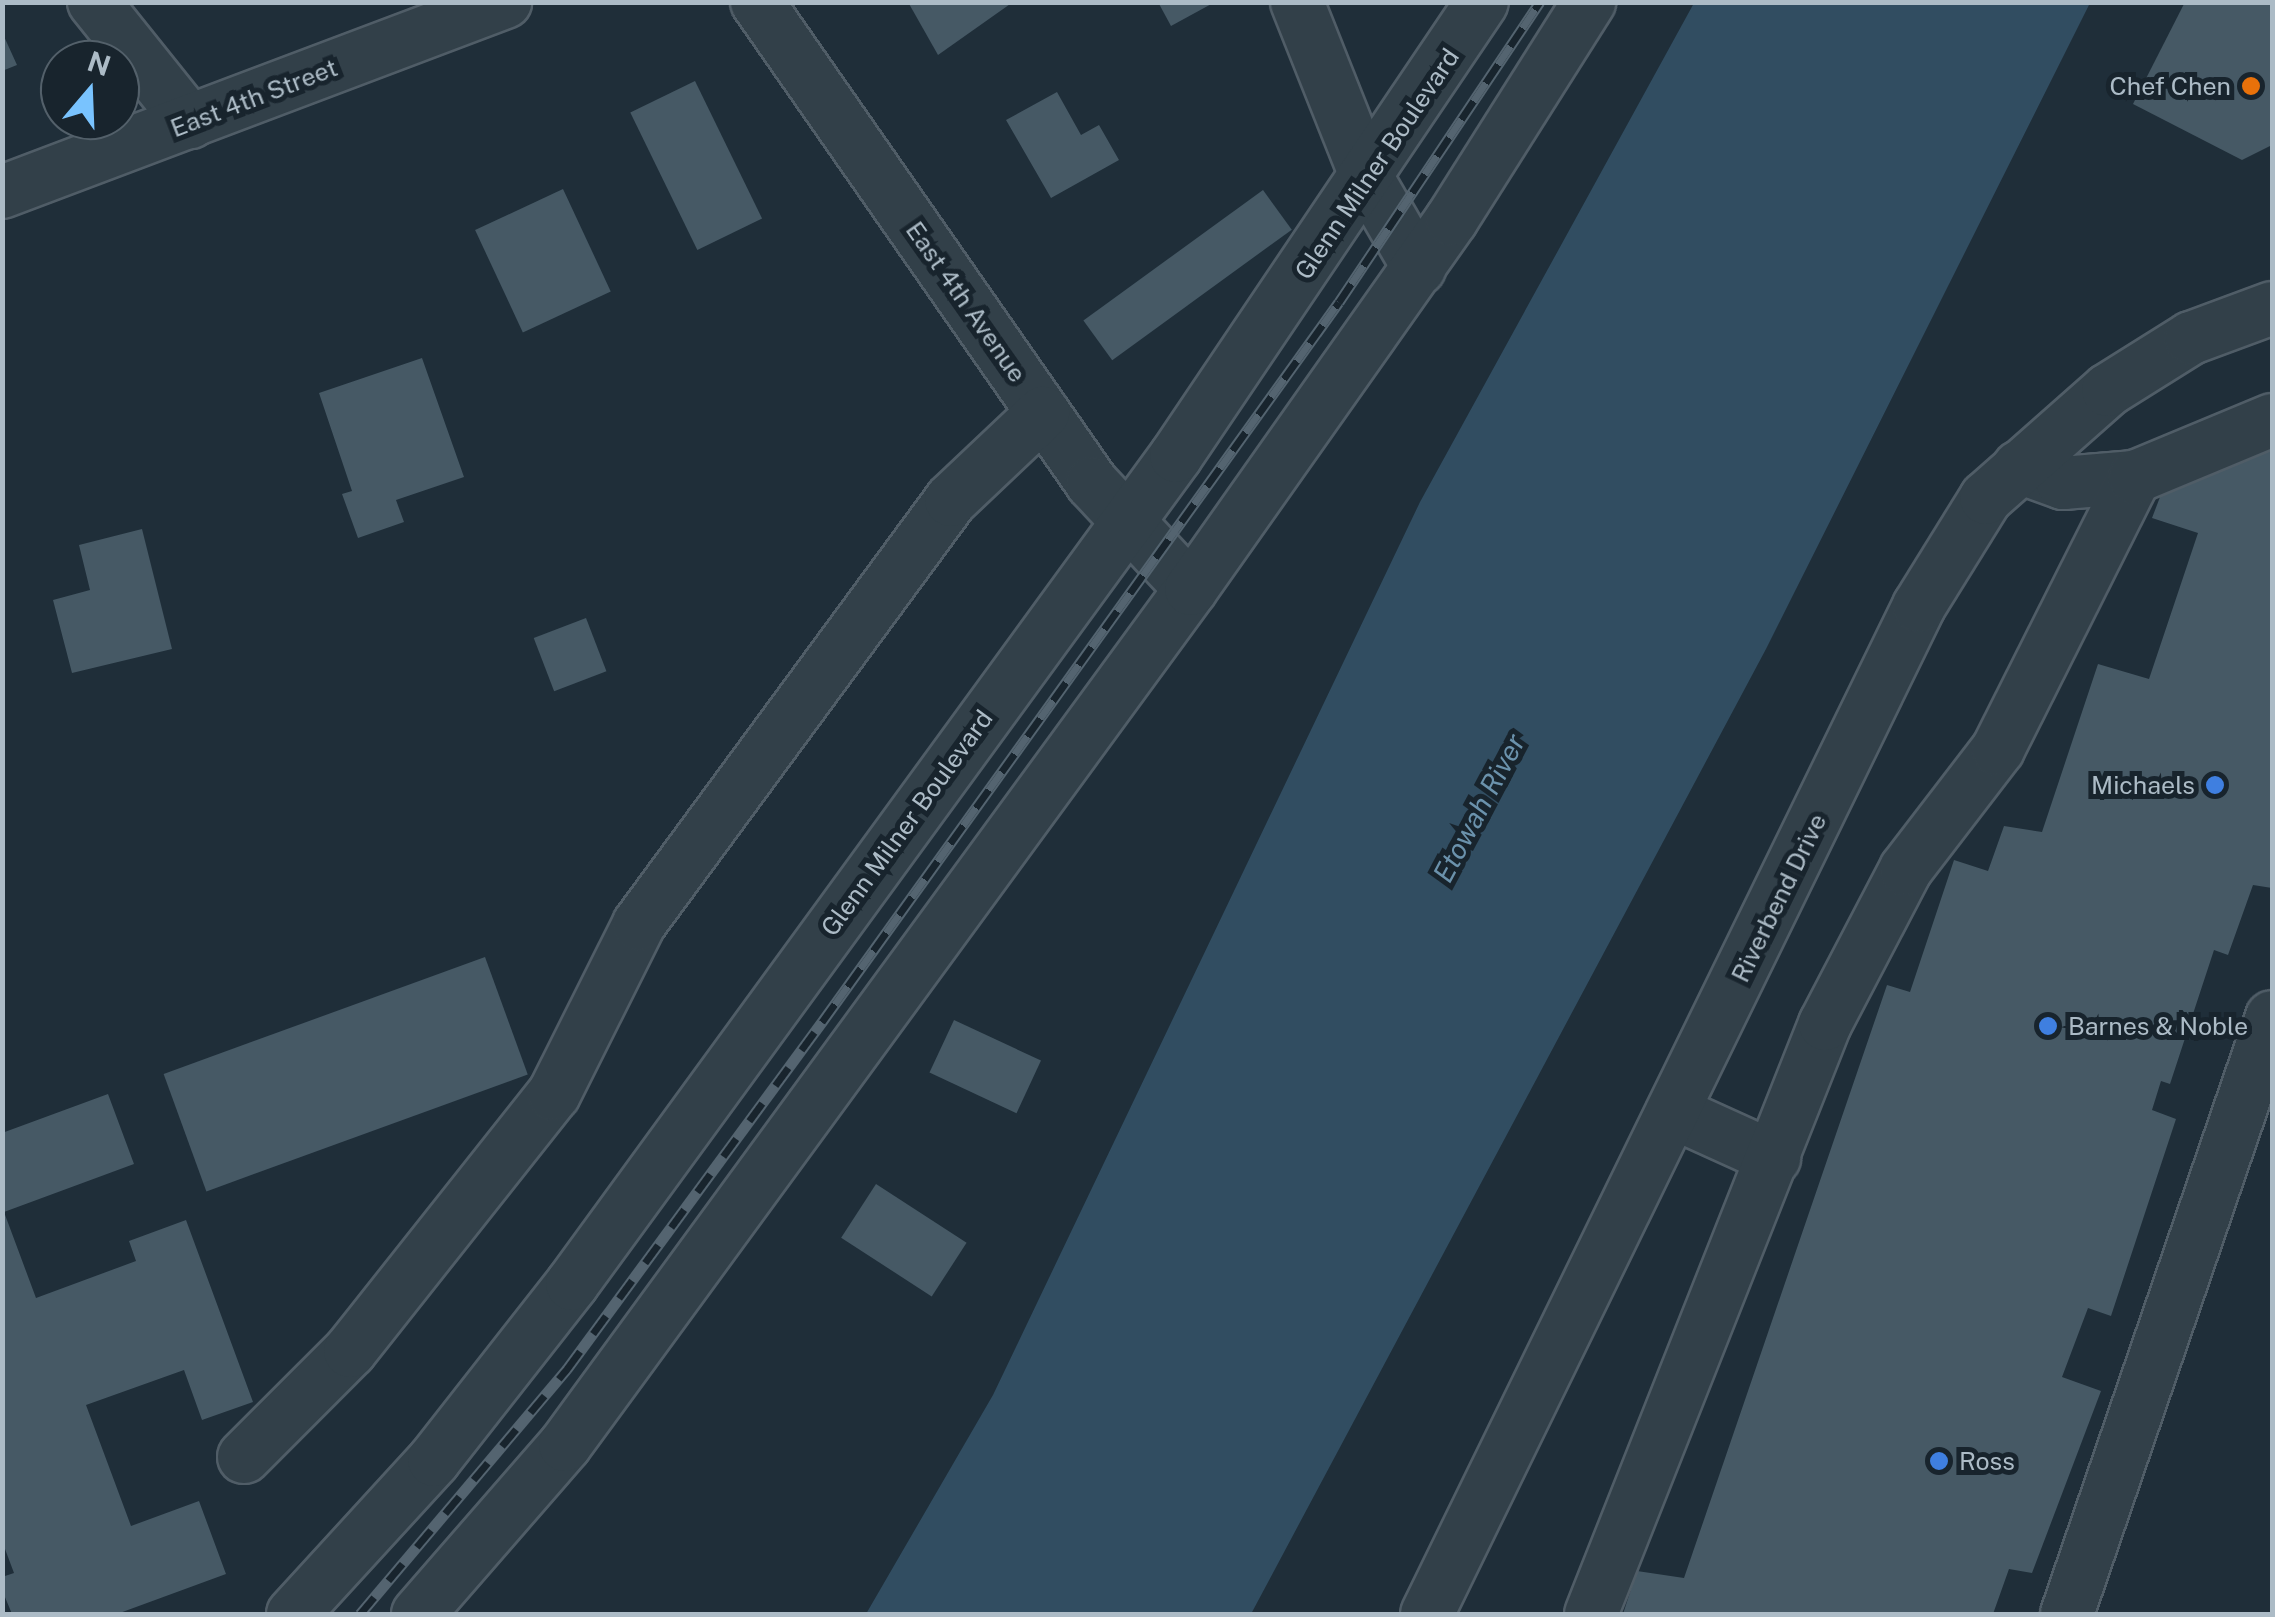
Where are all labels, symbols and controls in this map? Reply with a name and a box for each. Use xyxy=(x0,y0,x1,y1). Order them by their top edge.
north arrow xyxy=(40,40,140,140)
street label: Glenn Milner Boulevard xyxy=(1289,43,1465,285)
text: N xyxy=(84,44,115,82)
street label: East 4th Street xyxy=(166,52,342,144)
place label: Chef Chen xyxy=(2110,71,2231,101)
marker: Chef Chen xyxy=(2240,75,2262,97)
street label: East 4th Avenue xyxy=(900,216,1032,388)
street label: Glenn Milner Boulevard xyxy=(815,704,999,942)
water label: Etowah River xyxy=(1426,728,1532,888)
place label: Michaels xyxy=(2091,770,2195,800)
marker: Michaels xyxy=(2204,774,2226,796)
street label: Riverbend Drive xyxy=(1725,809,1833,987)
place label: Barnes & Noble xyxy=(2068,1011,2248,1041)
marker: Barnes & Noble xyxy=(2037,1015,2059,1037)
place label: Ross xyxy=(1959,1446,2015,1476)
marker: Ross xyxy=(1928,1450,1950,1472)

